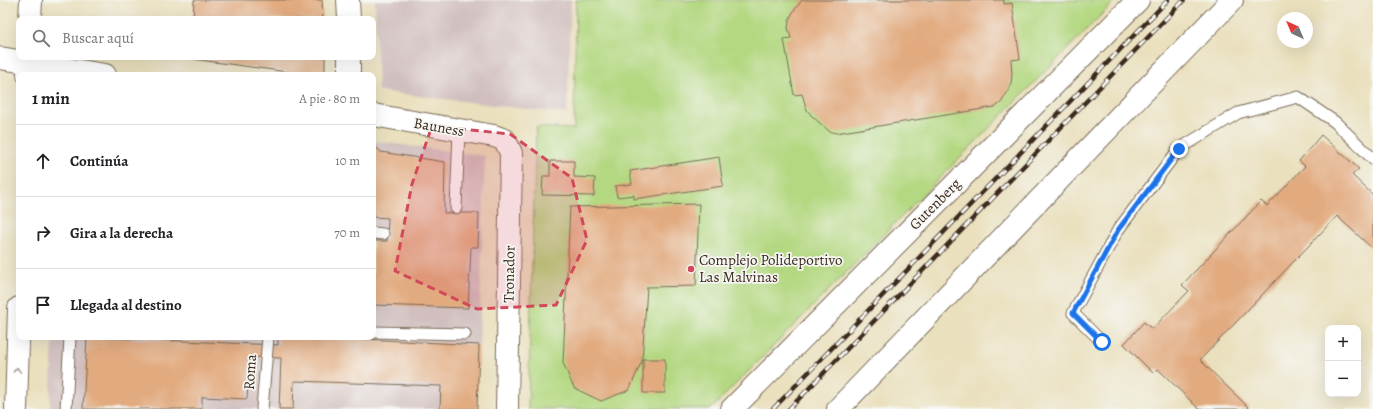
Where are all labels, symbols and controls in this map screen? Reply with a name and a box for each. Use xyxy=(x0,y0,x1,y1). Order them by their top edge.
north arrow xyxy=(1277,12,1313,48)
search box xyxy=(16,16,376,60)
icon: search xyxy=(30,27,52,49)
text: Buscar aquí xyxy=(62,28,134,48)
text: 1 min xyxy=(32,87,70,110)
text: A pie · 80 m xyxy=(299,90,360,107)
street label: Bauness xyxy=(412,113,466,141)
route end xyxy=(1170,140,1188,158)
icon: ahead xyxy=(32,150,54,172)
text: Continúa xyxy=(70,151,128,171)
text: 10 m xyxy=(335,152,360,169)
street label: Gutenberg xyxy=(905,173,966,234)
icon: right xyxy=(32,222,54,244)
text: Gira a la derecha xyxy=(70,223,173,243)
text: 70 m xyxy=(334,224,360,241)
street label: Tronador xyxy=(499,245,520,303)
place label: Complejo Polideportivo Las Malvinas xyxy=(699,250,842,287)
marker: Complejo Polideportivo Las Malvinas xyxy=(686,264,696,274)
icon: arrive xyxy=(32,294,54,316)
text: Llegada al destino xyxy=(70,295,182,315)
map controls xyxy=(1325,325,1361,397)
button: + xyxy=(1325,325,1361,361)
route start xyxy=(1093,333,1111,351)
street label: Roma xyxy=(239,354,261,390)
button: − xyxy=(1325,361,1361,397)
one-way arrow xyxy=(13,367,21,373)

